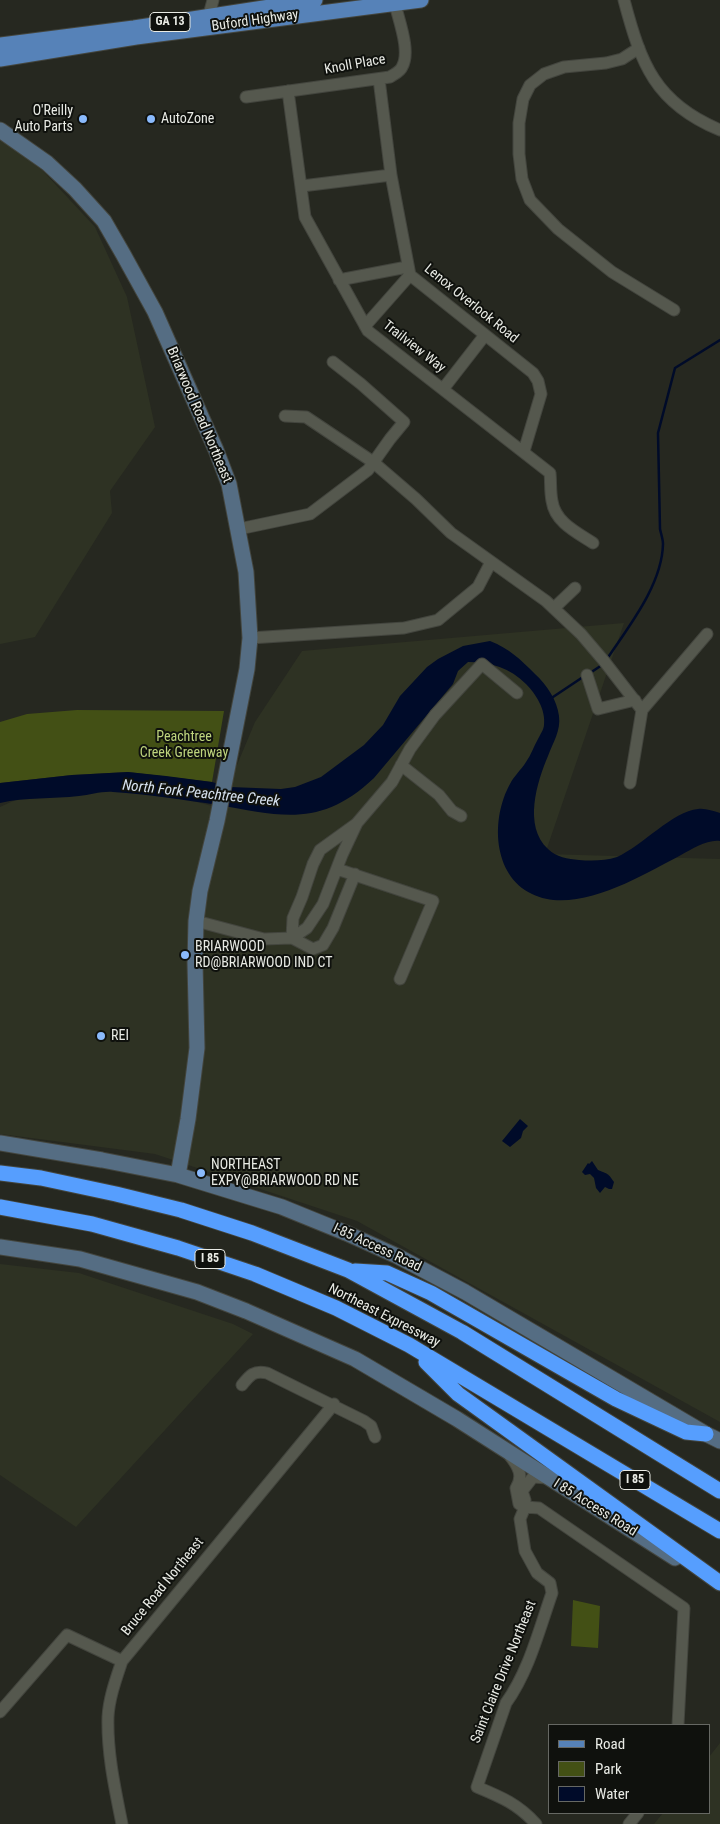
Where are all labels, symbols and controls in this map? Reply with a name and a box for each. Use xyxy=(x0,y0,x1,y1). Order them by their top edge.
street label: Buford Highway xyxy=(211,7,299,35)
road number: GA 13 xyxy=(150,13,190,32)
street label: Knoll Place xyxy=(323,51,387,79)
place label: O'Reilly Auto Parts xyxy=(14,103,73,136)
place label: AutoZone xyxy=(161,111,214,127)
marker: O'Reilly Auto Parts xyxy=(77,113,89,125)
marker: AutoZone xyxy=(145,113,157,125)
street label: Lenox Overlook Road xyxy=(421,261,521,347)
street label: Trailview Way xyxy=(379,317,449,377)
street label: Briarwood Road Northeast xyxy=(163,345,235,485)
park label: Peachtree Creek Greenway xyxy=(140,729,228,762)
water label: North Fork Peachtree Creek xyxy=(121,777,281,811)
place label: BRIARWOOD RD@BRIARWOOD IND CT xyxy=(195,939,332,972)
marker: BRIARWOOD RD@BRIARWOOD IND CT xyxy=(179,949,191,961)
place label: REI xyxy=(111,1028,129,1044)
marker: REI xyxy=(95,1030,107,1042)
place label: NORTHEAST EXPY@BRIARWOOD RD NE xyxy=(211,1157,359,1190)
marker: NORTHEAST EXPY@BRIARWOOD RD NE xyxy=(195,1167,207,1179)
street label: I-85 Access Road xyxy=(330,1220,424,1276)
road number: I 85 xyxy=(195,1250,225,1268)
street label: Northeast Expressway xyxy=(325,1281,443,1351)
road number: I 85 xyxy=(620,1470,650,1490)
street label: I 85 Access Road xyxy=(550,1476,640,1540)
street label: Bruce Road Northeast xyxy=(118,1535,208,1639)
street label: Saint Claire Drive Northeast xyxy=(468,1598,540,1746)
legend xyxy=(548,1724,710,1814)
text: Road xyxy=(595,1735,625,1753)
text: Park xyxy=(595,1760,622,1778)
text: Water xyxy=(595,1785,629,1803)

